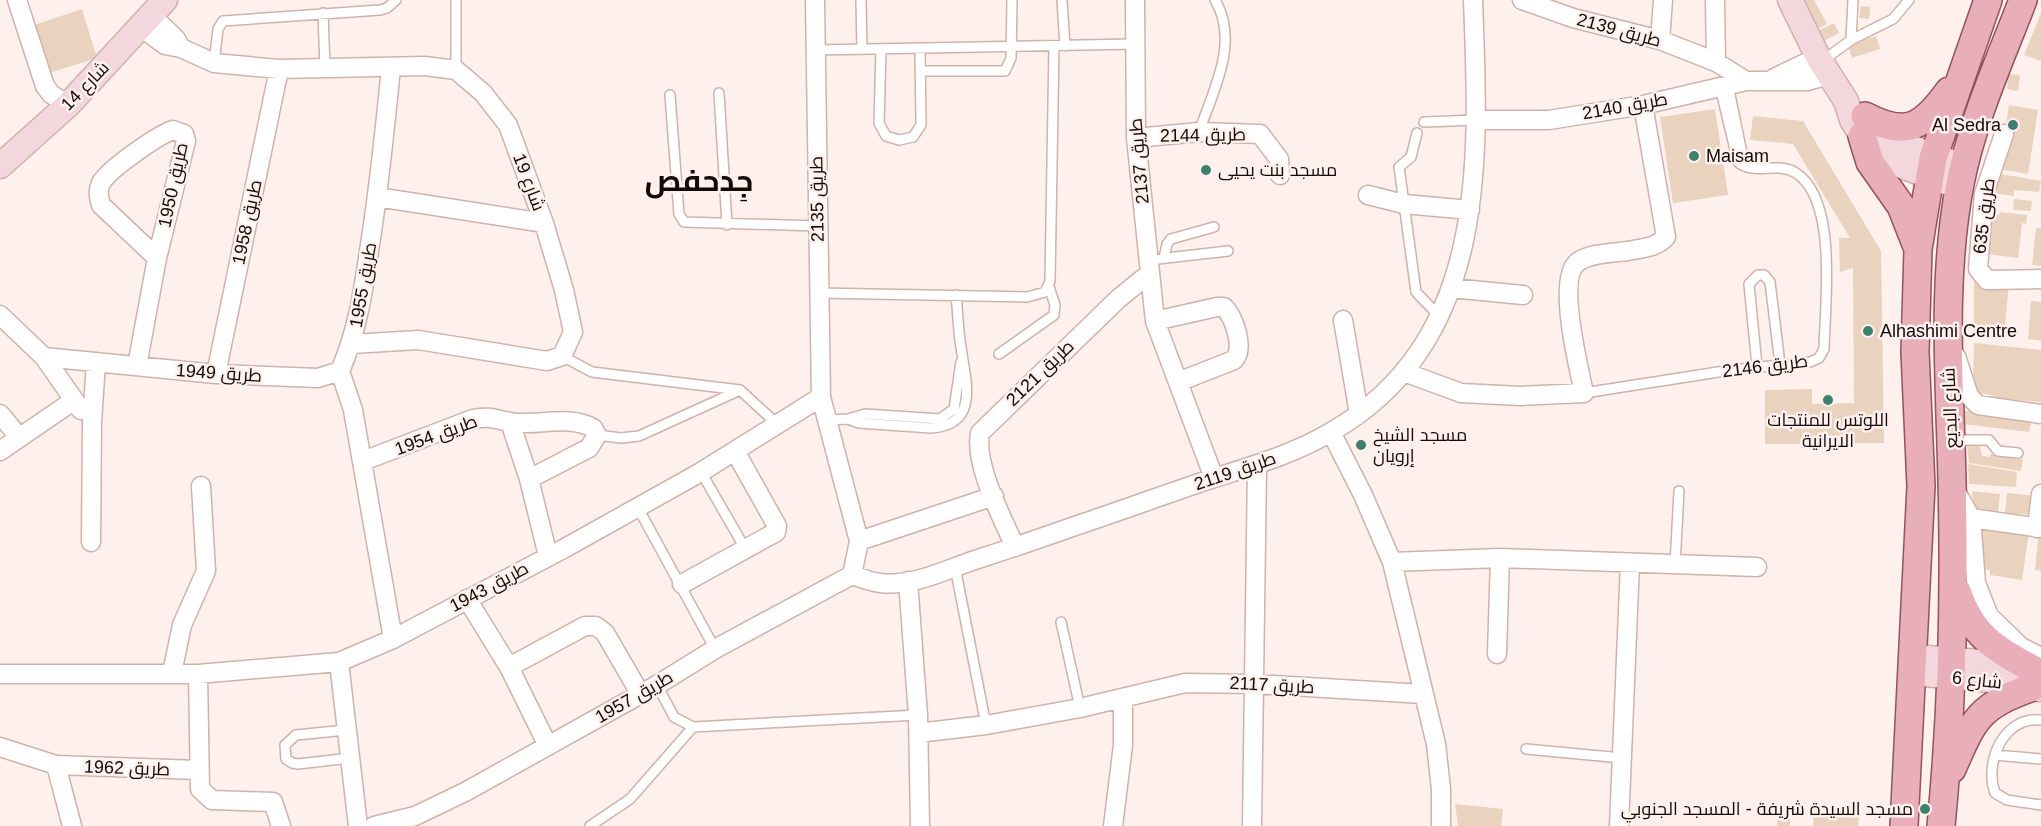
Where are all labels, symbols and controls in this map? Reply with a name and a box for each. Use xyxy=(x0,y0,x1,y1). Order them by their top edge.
street label: طريق 2139 xyxy=(1574,9,1663,53)
street label: شارع 14 xyxy=(57,58,114,116)
street label: طريق 2140 xyxy=(1581,89,1670,125)
place label: Al Sedra xyxy=(1932,115,2002,135)
street label: طريق 2137 xyxy=(1125,117,1155,205)
marker: Al Sedra xyxy=(2006,118,2020,132)
street label: طريق 2144 xyxy=(1160,124,1246,148)
street label: طريق 1950 xyxy=(154,141,194,230)
place label: Maisam xyxy=(1706,146,1769,166)
marker: Maisam xyxy=(1687,149,1701,163)
street label: شارع 19 xyxy=(507,150,549,214)
street label: طريق 2135 xyxy=(806,156,830,242)
place label: مسجد بنت يحيى xyxy=(1218,160,1337,181)
marker: مسجد بنت يحيى xyxy=(1199,163,1213,177)
district label: جِدحفص xyxy=(645,164,753,202)
street label: طريق 635 xyxy=(1969,177,2001,255)
street label: طريق 1958 xyxy=(228,178,268,267)
street label: طريق 1955 xyxy=(346,241,382,330)
place label: Alhashimi Centre xyxy=(1880,321,2017,341)
marker: Alhashimi Centre xyxy=(1861,324,1875,338)
street label: طريق 2121 xyxy=(1002,336,1079,412)
street label: طريق 2146 xyxy=(1721,351,1809,383)
street label: طريق 1949 xyxy=(175,360,263,388)
street label: شارع البديع xyxy=(1939,367,1963,449)
marker: اللوتس للمنتجات الايرانية xyxy=(1821,393,1835,407)
place label: اللوتس للمنتجات الايرانية xyxy=(1767,410,1889,452)
street label: طريق 1954 xyxy=(392,411,481,461)
place label: مسجد الشيخ إرويان xyxy=(1373,425,1467,467)
marker: مسجد الشيخ إرويان xyxy=(1354,438,1368,452)
street label: طريق 2119 xyxy=(1192,448,1279,496)
street label: طريق 1943 xyxy=(446,558,533,618)
street label: طريق 1957 xyxy=(592,667,677,729)
street label: شارع 6 xyxy=(1951,667,2003,695)
street label: طريق 2117 xyxy=(1229,673,1315,699)
street label: طريق 1962 xyxy=(84,757,170,781)
place label: مسجد السيدة شريفة - المسجد الجنوبي xyxy=(1621,799,1913,823)
marker: مسجد السيدة شريفة - المسجد الجنوبي xyxy=(1918,802,1932,816)

